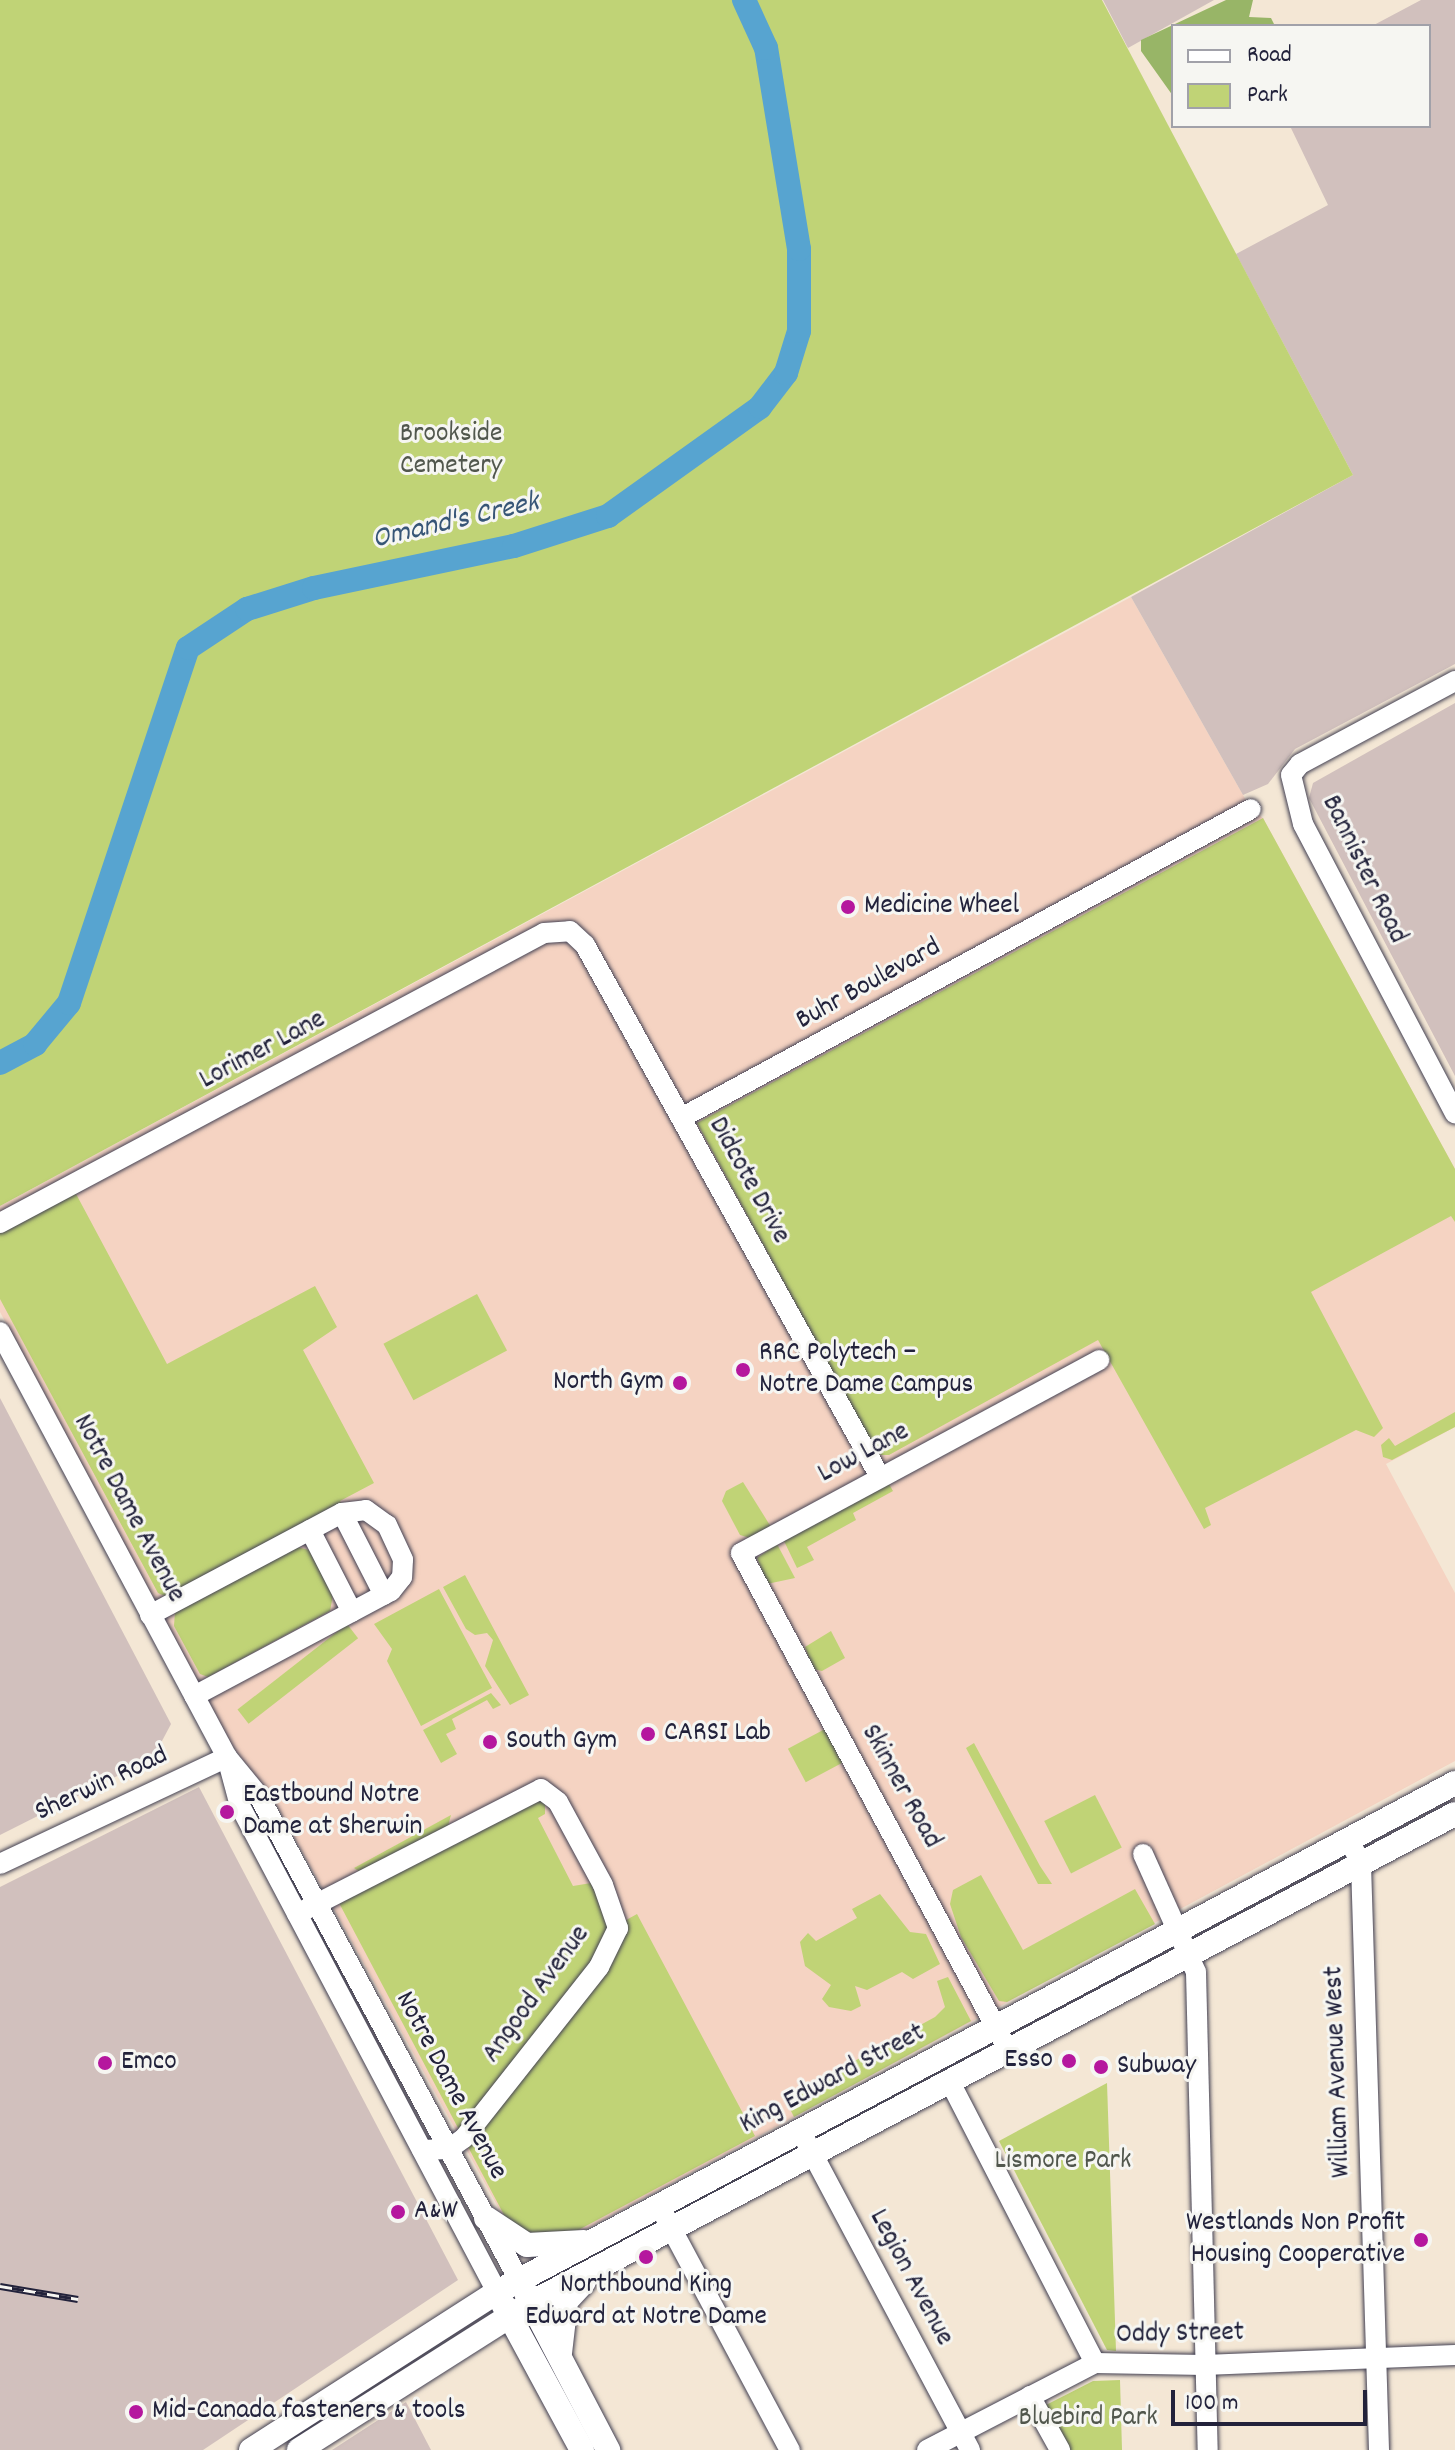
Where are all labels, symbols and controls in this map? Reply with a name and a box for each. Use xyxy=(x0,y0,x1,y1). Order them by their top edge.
legend xyxy=(1171,24,1431,128)
text: Road xyxy=(1247,39,1292,73)
text: Park xyxy=(1247,79,1288,113)
park label: Brookside Cemetery xyxy=(400,418,502,484)
water label: Omand's Creek xyxy=(369,486,543,560)
street label: Bannister Road xyxy=(1313,790,1413,950)
place label: Medicine Wheel xyxy=(864,890,1019,924)
marker: Medicine Wheel xyxy=(839,898,857,916)
street label: Buhr Boulevard xyxy=(791,932,947,1038)
street label: Lorimer Lane xyxy=(194,1004,332,1098)
street label: Didcote Drive xyxy=(700,1112,796,1250)
place label: RRC Polytech – Notre Dame Campus xyxy=(759,1337,973,1403)
marker: RRC Polytech – Notre Dame Campus xyxy=(734,1361,752,1379)
place label: North Gym xyxy=(553,1366,664,1400)
marker: North Gym xyxy=(671,1374,689,1392)
street label: Notre Dame Avenue xyxy=(64,1409,192,1609)
street label: Low Lane xyxy=(813,1416,915,1492)
place label: CARSI Lab xyxy=(664,1717,771,1751)
street label: Skinner Road xyxy=(852,1719,948,1855)
place label: South Gym xyxy=(506,1725,617,1759)
marker: CARSI Lab xyxy=(639,1725,657,1743)
marker: South Gym xyxy=(481,1733,499,1751)
street label: Sherwin Road xyxy=(30,1740,174,1830)
place label: Eastbound Notre Dame at Sherwin xyxy=(243,1779,422,1845)
marker: Eastbound Notre Dame at Sherwin xyxy=(218,1803,236,1821)
street label: Angood Avenue xyxy=(476,1920,598,2070)
street label: William Avenue West xyxy=(1319,1965,1359,2179)
street label: Notre Dame Avenue xyxy=(386,1986,514,2186)
street label: King Edward Street xyxy=(735,2017,931,2143)
place label: Esso xyxy=(1004,2044,1053,2078)
place label: Emco xyxy=(121,2046,177,2080)
place label: Subway xyxy=(1117,2050,1196,2084)
marker: Esso xyxy=(1060,2052,1078,2070)
marker: Emco xyxy=(96,2054,114,2072)
marker: Subway xyxy=(1092,2058,1110,2076)
park label: Lismore Park xyxy=(995,2145,1131,2179)
place label: A&W xyxy=(414,2195,458,2229)
marker: A&W xyxy=(389,2203,407,2221)
street label: Legion Avenue xyxy=(860,2204,960,2352)
place label: Westlands Non Profit Housing Cooperative xyxy=(1186,2207,1405,2273)
marker: Westlands Non Profit Housing Cooperative xyxy=(1412,2231,1430,2249)
marker: Northbound King Edward at Notre Dame xyxy=(637,2248,655,2266)
place label: Northbound King Edward at Notre Dame xyxy=(525,2269,767,2335)
street label: Oddy Street xyxy=(1116,2317,1244,2353)
scale bar xyxy=(1175,2374,1371,2424)
text: 100 m xyxy=(1185,2387,1238,2421)
place label: Mid-Canada fasteners & tools xyxy=(152,2395,466,2429)
park label: Bluebird Park xyxy=(1018,2402,1158,2436)
marker: Mid-Canada fasteners & tools xyxy=(127,2403,145,2421)

